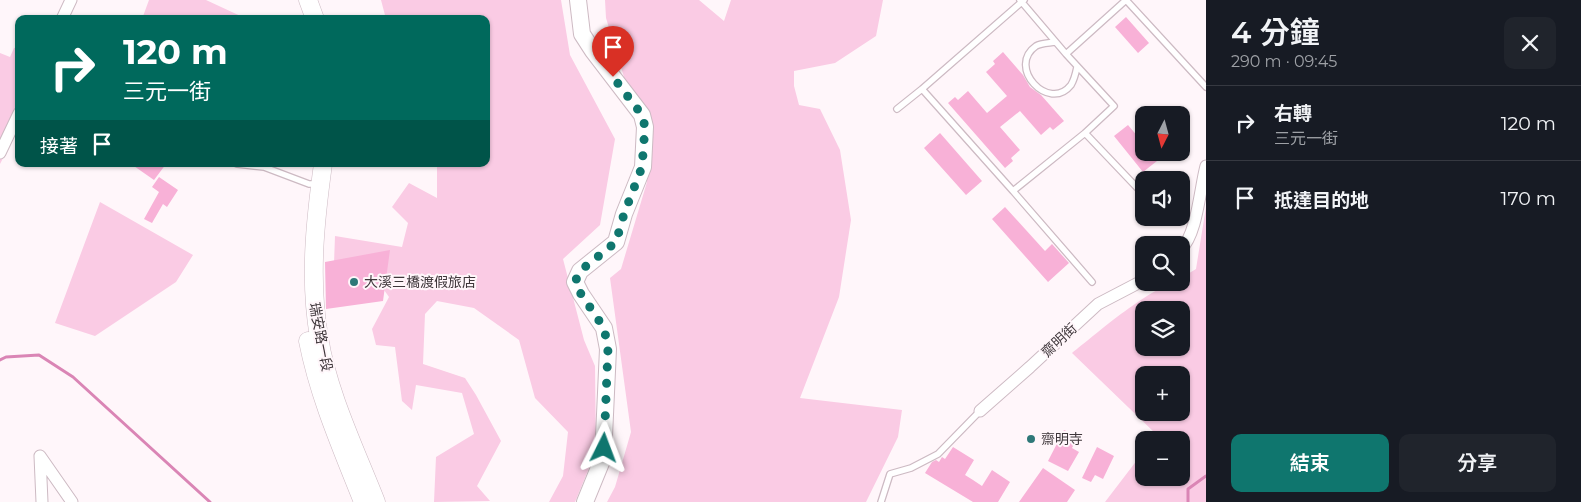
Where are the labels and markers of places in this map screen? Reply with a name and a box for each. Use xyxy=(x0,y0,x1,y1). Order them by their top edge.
pin xyxy=(592,26,634,77)
place label: 大溪三橋渡假旅店 xyxy=(364,273,476,291)
marker: 大溪三橋渡假旅店 xyxy=(348,276,360,288)
place label: 齋明寺 xyxy=(1041,430,1083,448)
marker: 齋明寺 xyxy=(1025,433,1037,445)

